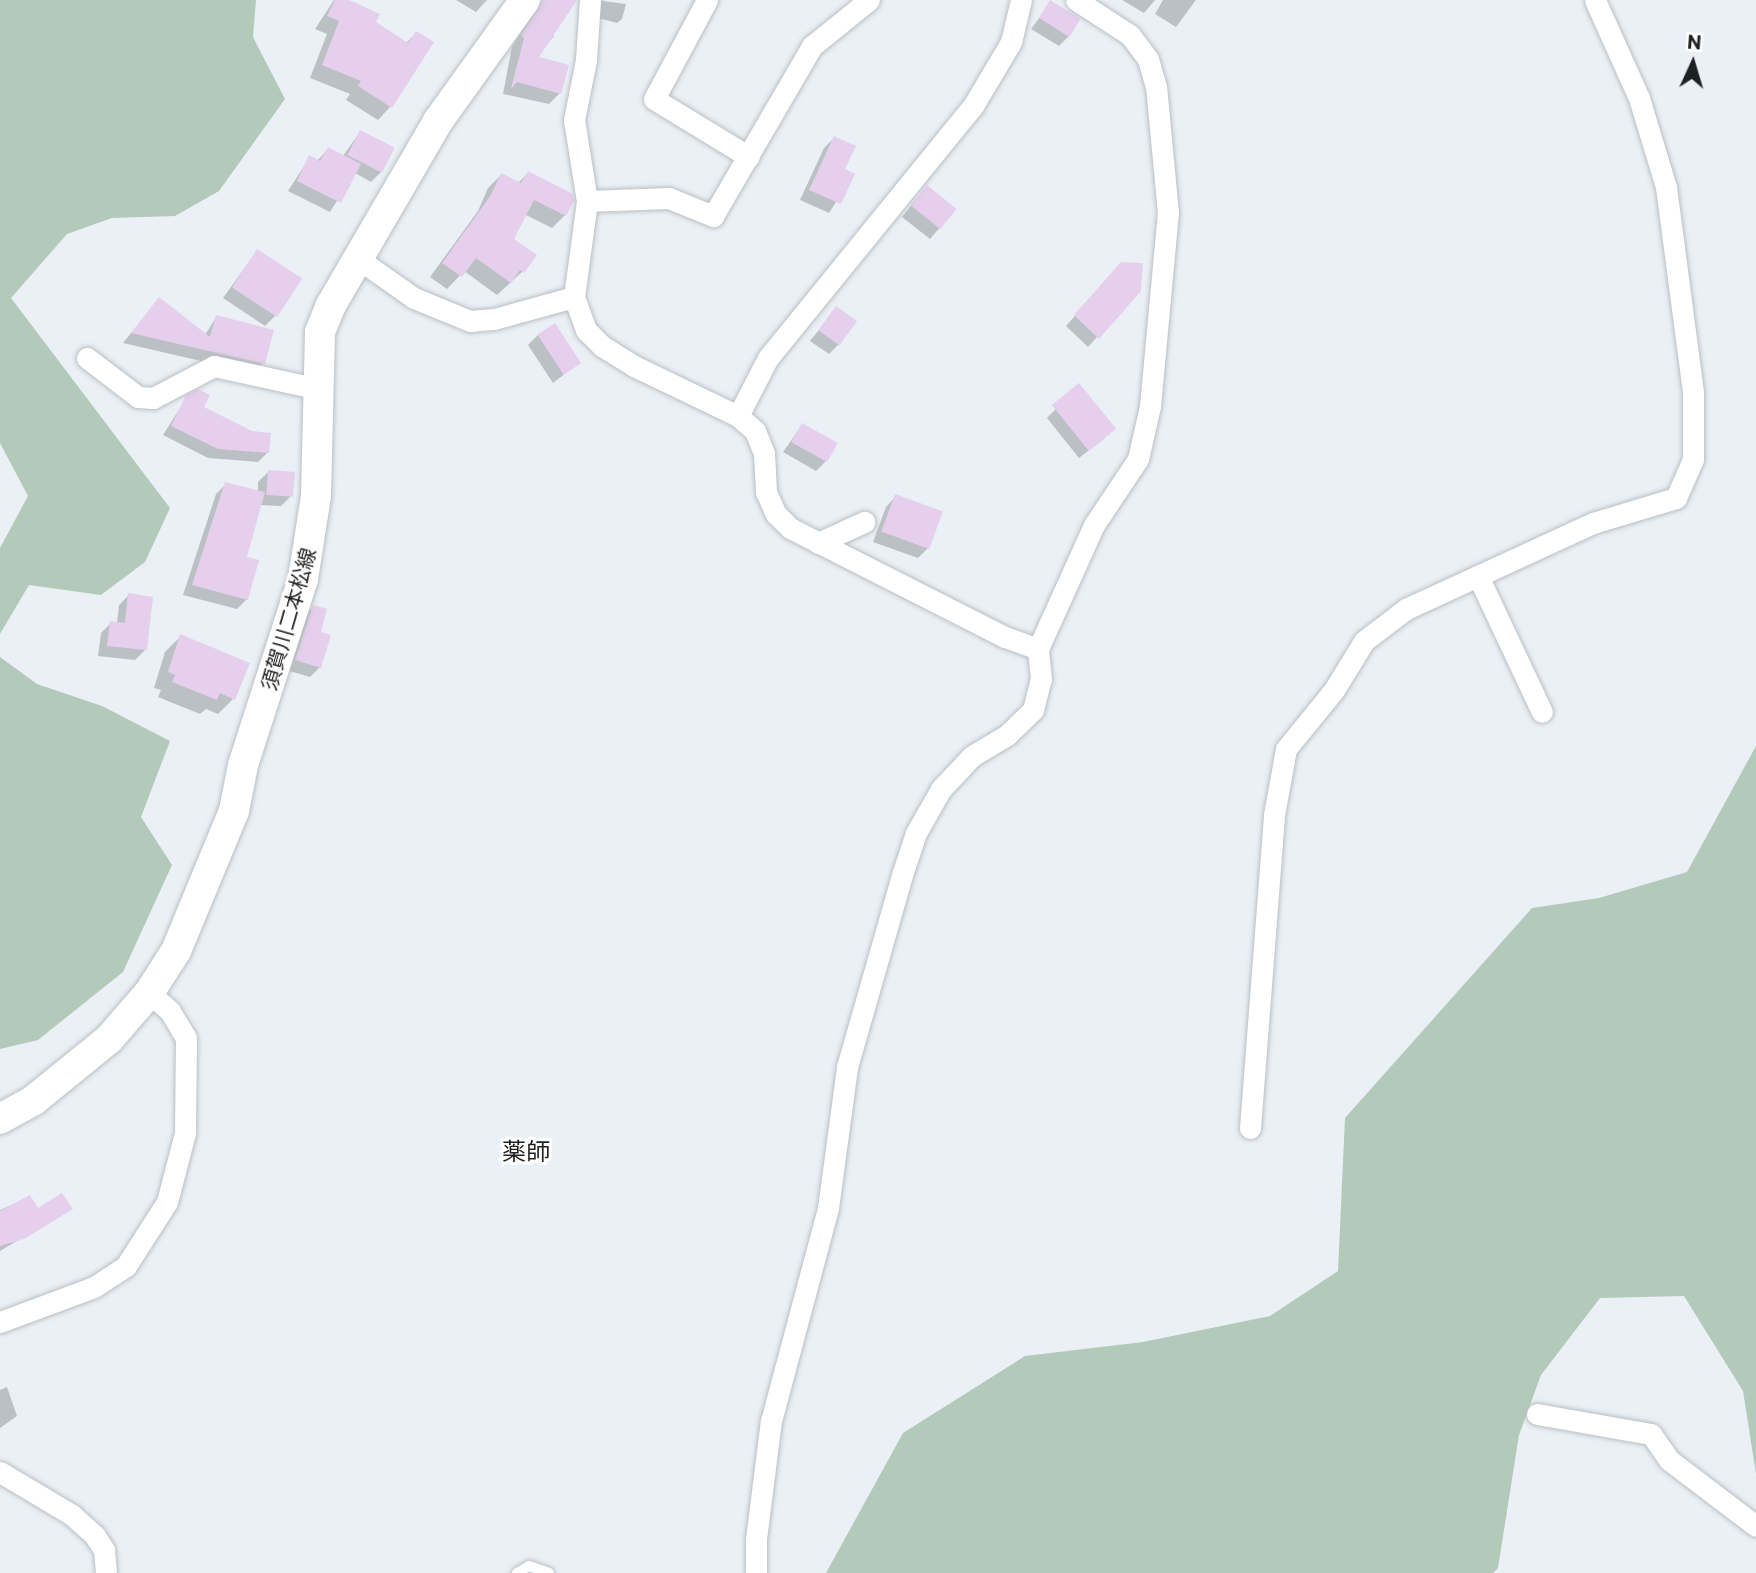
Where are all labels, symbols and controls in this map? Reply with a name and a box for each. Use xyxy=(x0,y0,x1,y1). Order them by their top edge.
north arrow xyxy=(1658,28,1728,98)
text: N xyxy=(1687,30,1702,54)
street label: 須賀川二本松線 xyxy=(256,545,320,693)
district label: 薬師 xyxy=(502,1137,550,1165)

